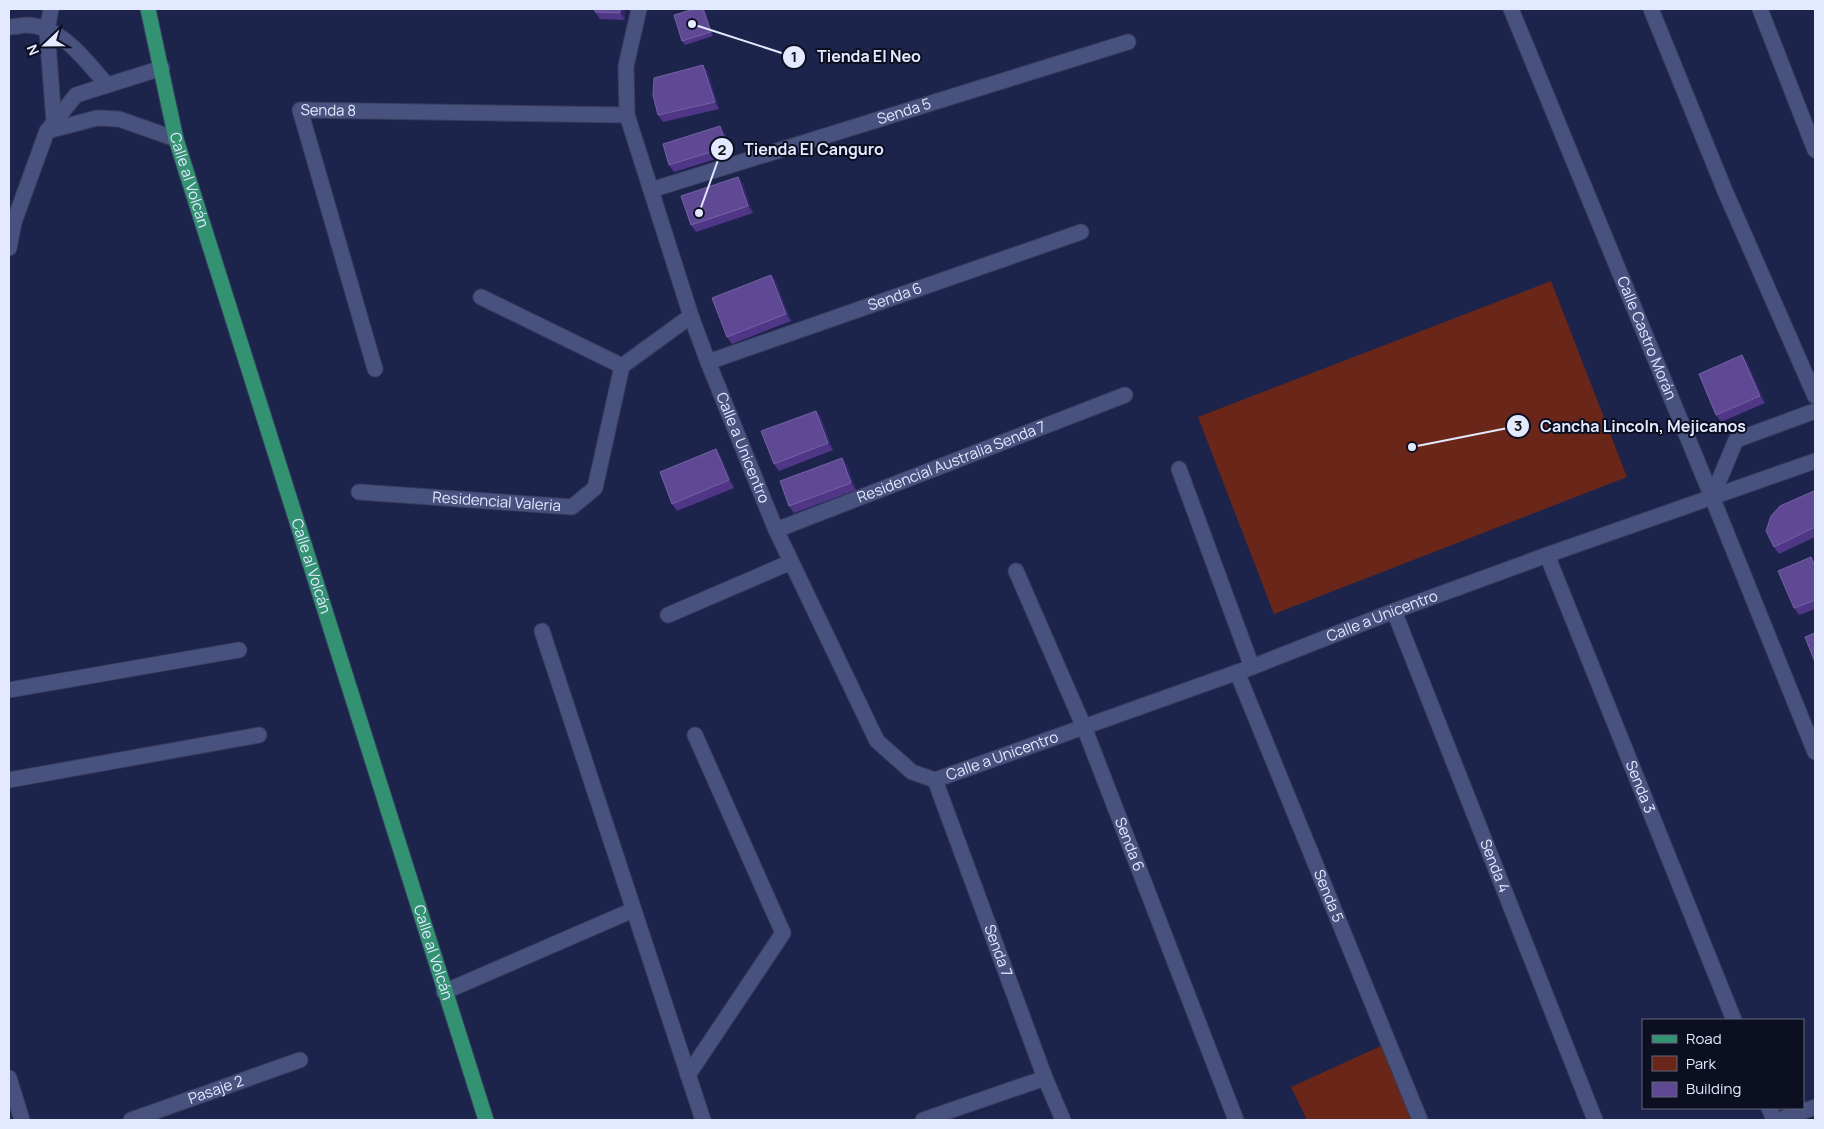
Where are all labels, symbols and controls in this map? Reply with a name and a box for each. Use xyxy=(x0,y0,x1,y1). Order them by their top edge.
north arrow xyxy=(20,20,70,70)
callout: Tienda El Neo xyxy=(782,41,931,72)
text: N xyxy=(22,42,43,58)
text: Tienda El Neo xyxy=(817,45,921,67)
text: 1 xyxy=(791,46,797,67)
street label: Senda 5 xyxy=(874,93,934,129)
street label: Senda 8 xyxy=(300,99,356,121)
street label: Calle al Volcán xyxy=(165,130,214,230)
callout: Tienda El Canguro xyxy=(709,134,894,165)
text: Tienda El Canguro xyxy=(744,138,884,160)
text: 2 xyxy=(718,139,727,160)
street label: Calle Castro Morán xyxy=(1612,273,1682,403)
street label: Senda 6 xyxy=(865,277,925,316)
street label: Calle a Unicentro xyxy=(711,389,775,506)
callout: Cancha Lincoln, Mejicanos xyxy=(1506,410,1756,441)
text: 3 xyxy=(1514,415,1522,436)
text: Cancha Lincoln, Mejicanos xyxy=(1540,415,1746,437)
street label: Residencial Australia Senda 7 xyxy=(854,416,1049,508)
street label: Residencial Valeria xyxy=(432,486,562,516)
street label: Calle al Volcán xyxy=(287,516,336,616)
street label: Calle a Unicentro xyxy=(1323,585,1441,647)
street label: Calle a Unicentro xyxy=(943,726,1061,785)
street label: Senda 3 xyxy=(1621,757,1661,816)
street label: Senda 6 xyxy=(1110,814,1150,874)
street label: Senda 4 xyxy=(1475,836,1515,896)
street label: Senda 5 xyxy=(1309,866,1349,926)
street label: Calle al Volcán xyxy=(409,902,458,1003)
street label: Senda 7 xyxy=(979,921,1018,980)
legend xyxy=(1642,1019,1804,1109)
text: Road xyxy=(1686,1028,1722,1049)
text: Park xyxy=(1686,1053,1716,1074)
street label: Pasaje 2 xyxy=(185,1070,246,1109)
text: Building xyxy=(1686,1078,1741,1099)

